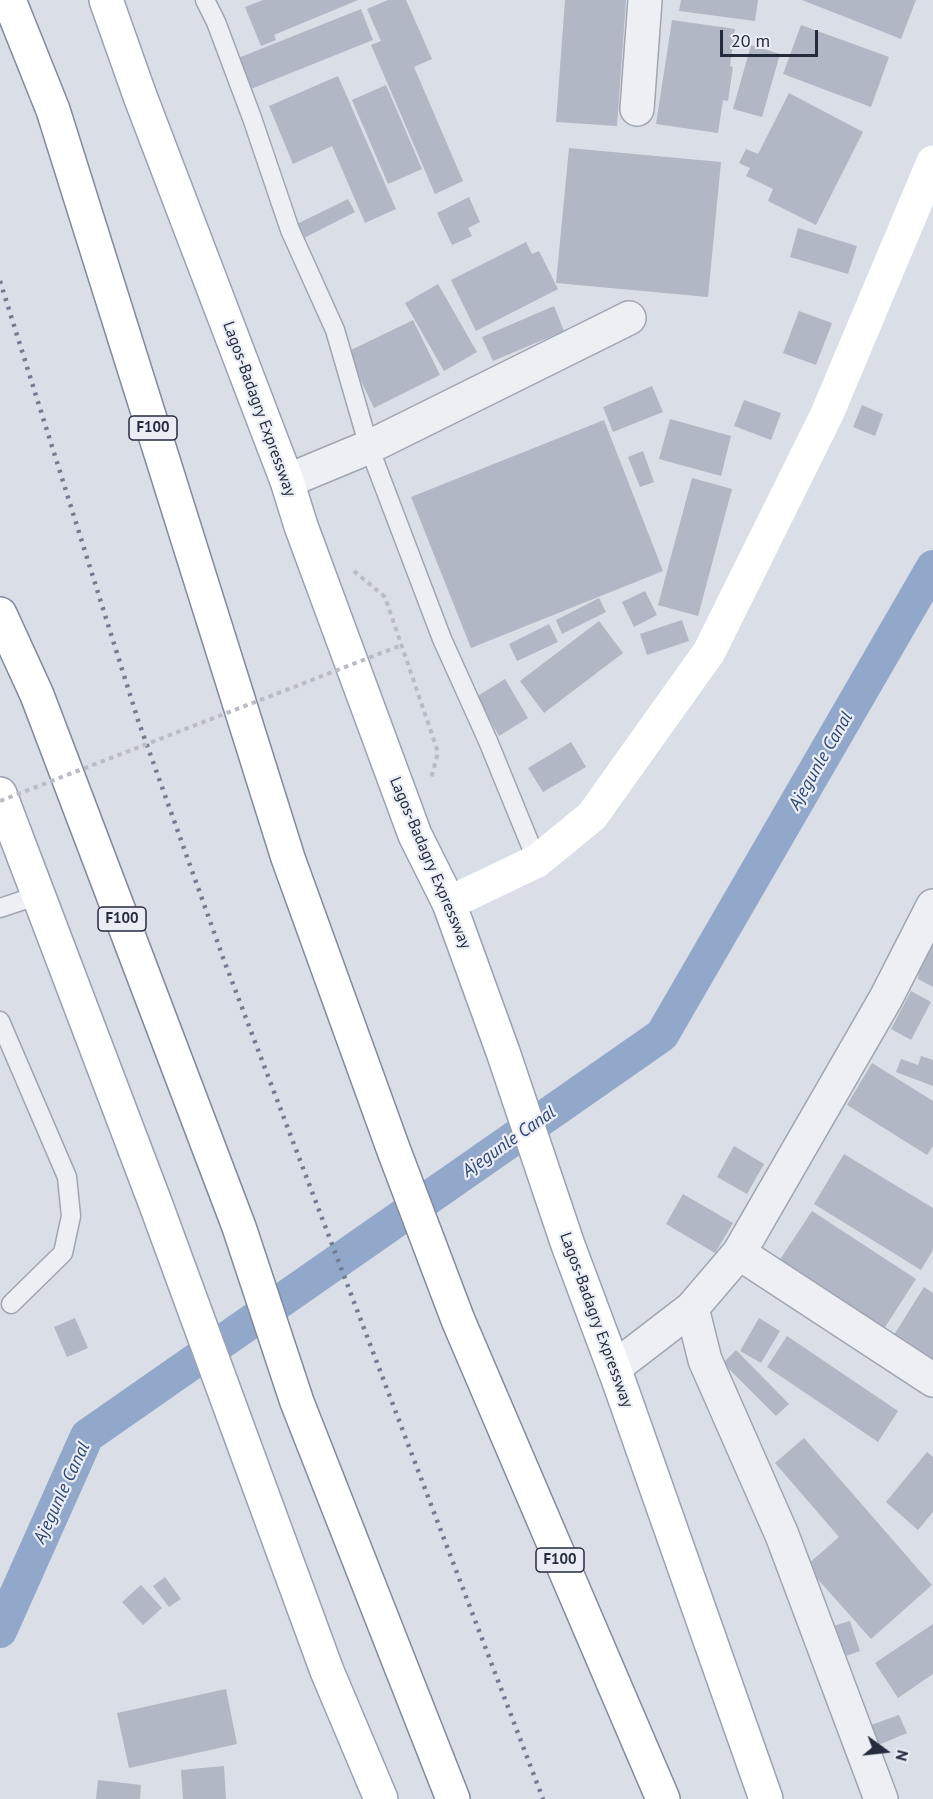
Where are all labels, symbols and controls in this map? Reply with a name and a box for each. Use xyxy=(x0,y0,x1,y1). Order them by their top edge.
scale bar xyxy=(723,18,820,56)
text: 20 m xyxy=(731,29,770,52)
street label: Lagos-Badagry Expressway xyxy=(218,319,300,499)
road number: F100 xyxy=(129,416,177,440)
water label: Ajegunle Canal xyxy=(784,708,858,814)
street label: Lagos-Badagry Expressway xyxy=(385,774,475,952)
road number: F100 xyxy=(98,907,146,931)
water label: Ajegunle Canal xyxy=(458,1102,560,1182)
street label: Lagos-Badagry Expressway xyxy=(555,1230,637,1410)
water label: Ajegunle Canal xyxy=(29,1439,95,1547)
road number: F100 xyxy=(536,1548,584,1572)
north arrow xyxy=(855,1721,915,1781)
text: N xyxy=(891,1748,913,1763)

